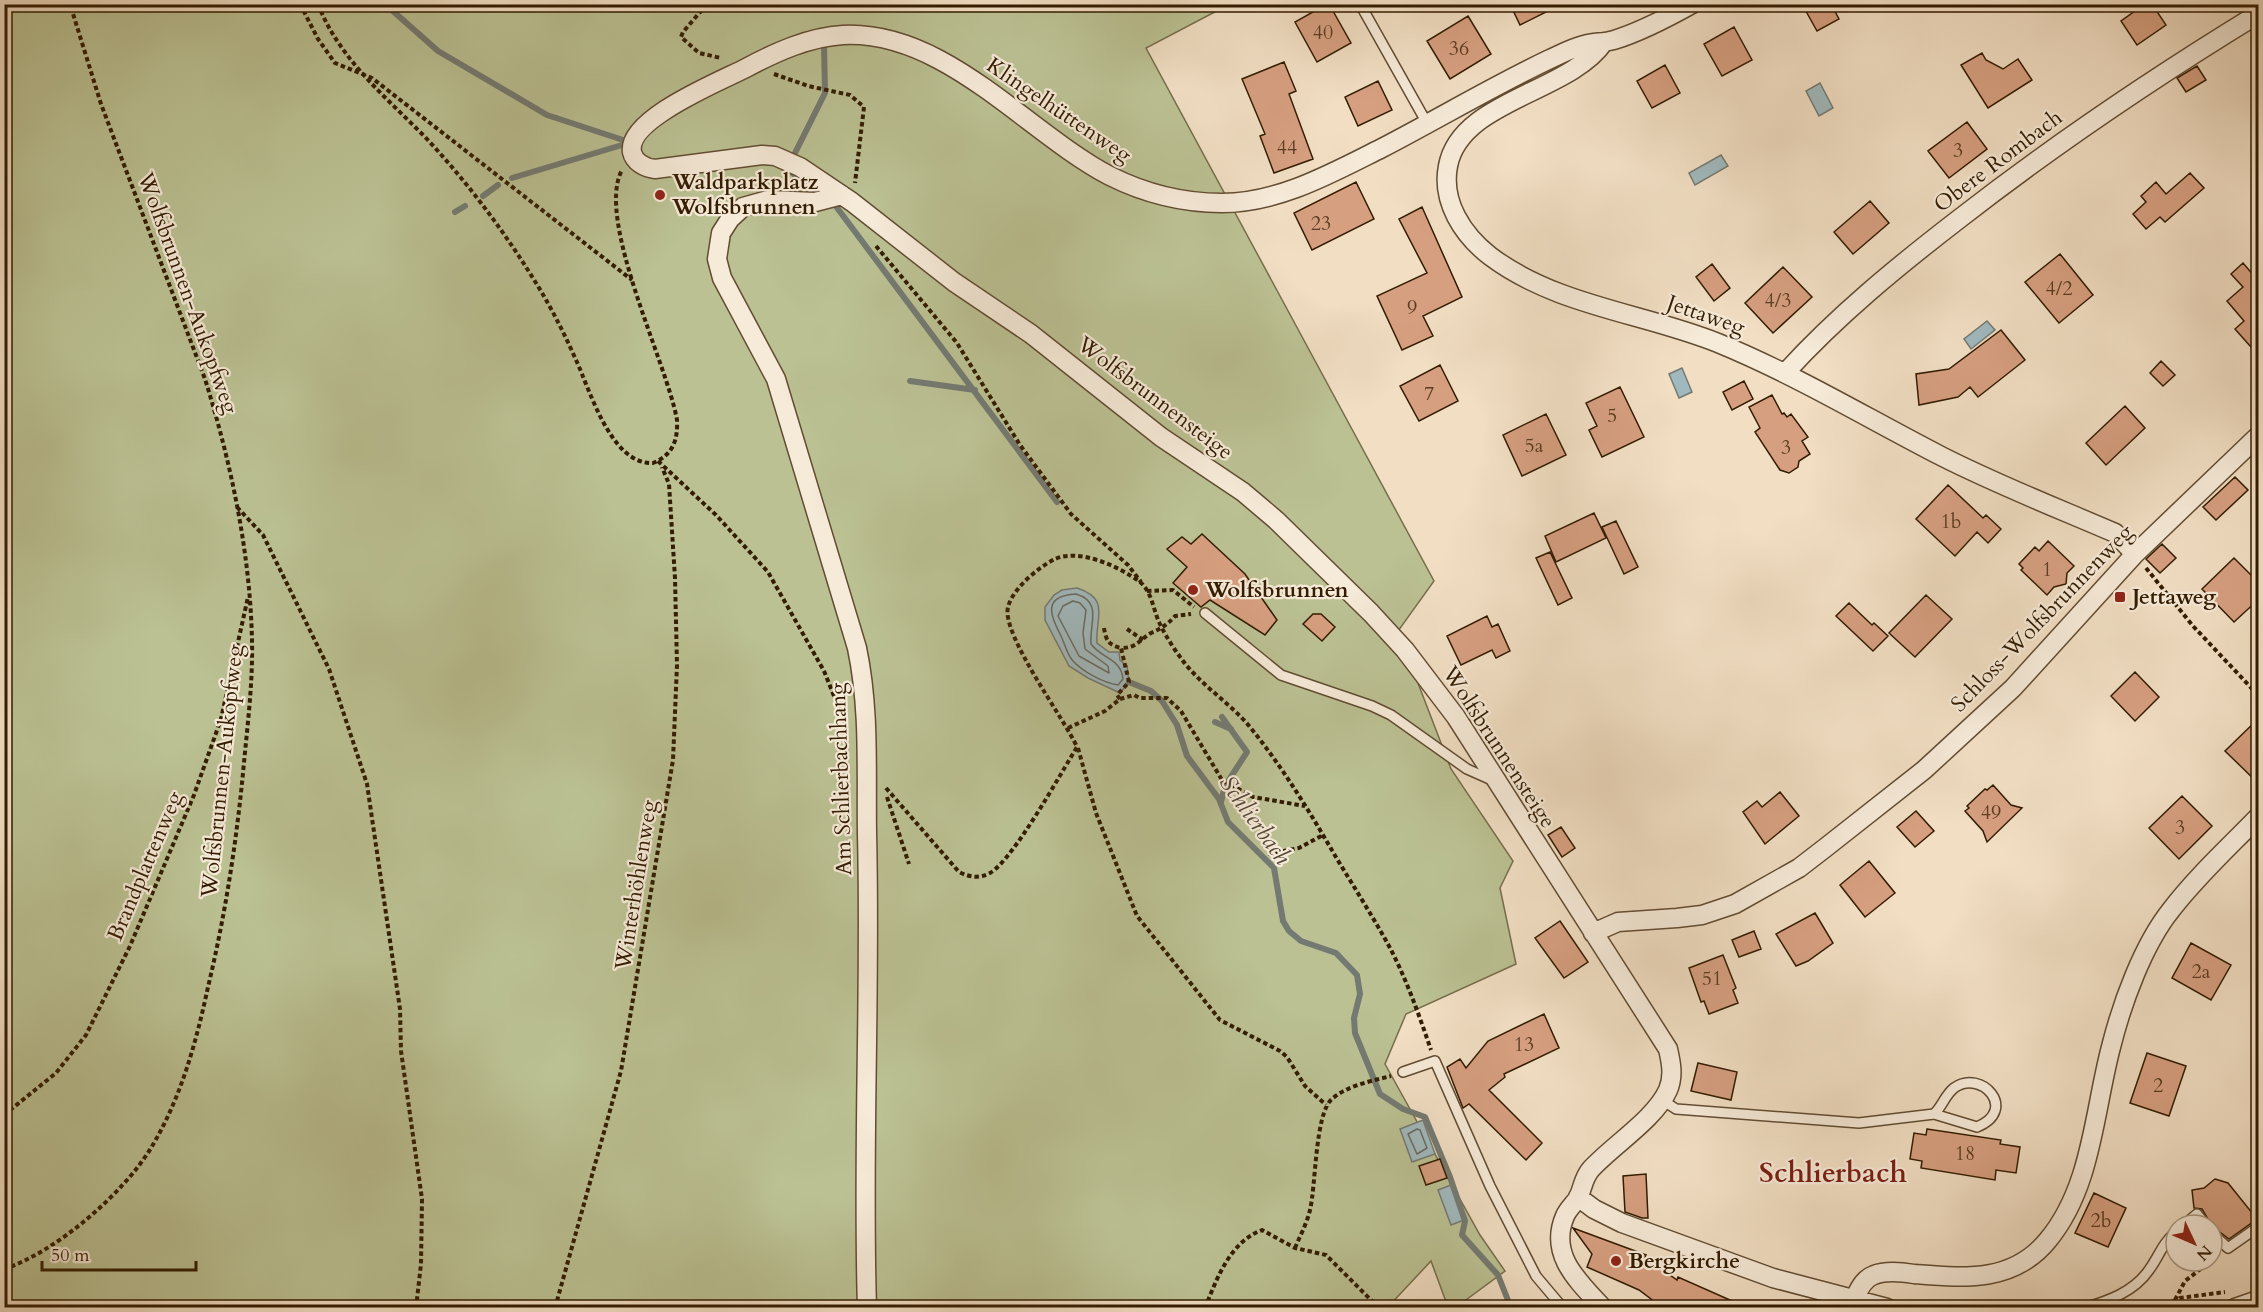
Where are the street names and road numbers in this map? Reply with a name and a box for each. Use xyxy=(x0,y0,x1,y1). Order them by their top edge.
street label: Klingelhüttenweg xyxy=(981,50,1138,170)
street label: Obere Rombach xyxy=(1928,103,2068,219)
street label: Wolfsbrunnen-Aukopfweg xyxy=(130,167,246,418)
street label: Jettaweg xyxy=(1660,287,1750,343)
street label: Wolfsbrunnensteige xyxy=(1070,329,1239,467)
street label: Schloss-Wolfsbrunnenweg xyxy=(1944,517,2140,718)
street label: Wolfsbrunnen-Aukopfweg xyxy=(194,642,250,900)
street label: Wolfsbrunnensteige xyxy=(1435,659,1563,834)
street label: Am Schlierbachhang xyxy=(823,681,859,876)
street label: Brandplattenweg xyxy=(100,786,190,945)
street label: Winterhöhlenweg xyxy=(608,797,664,973)

